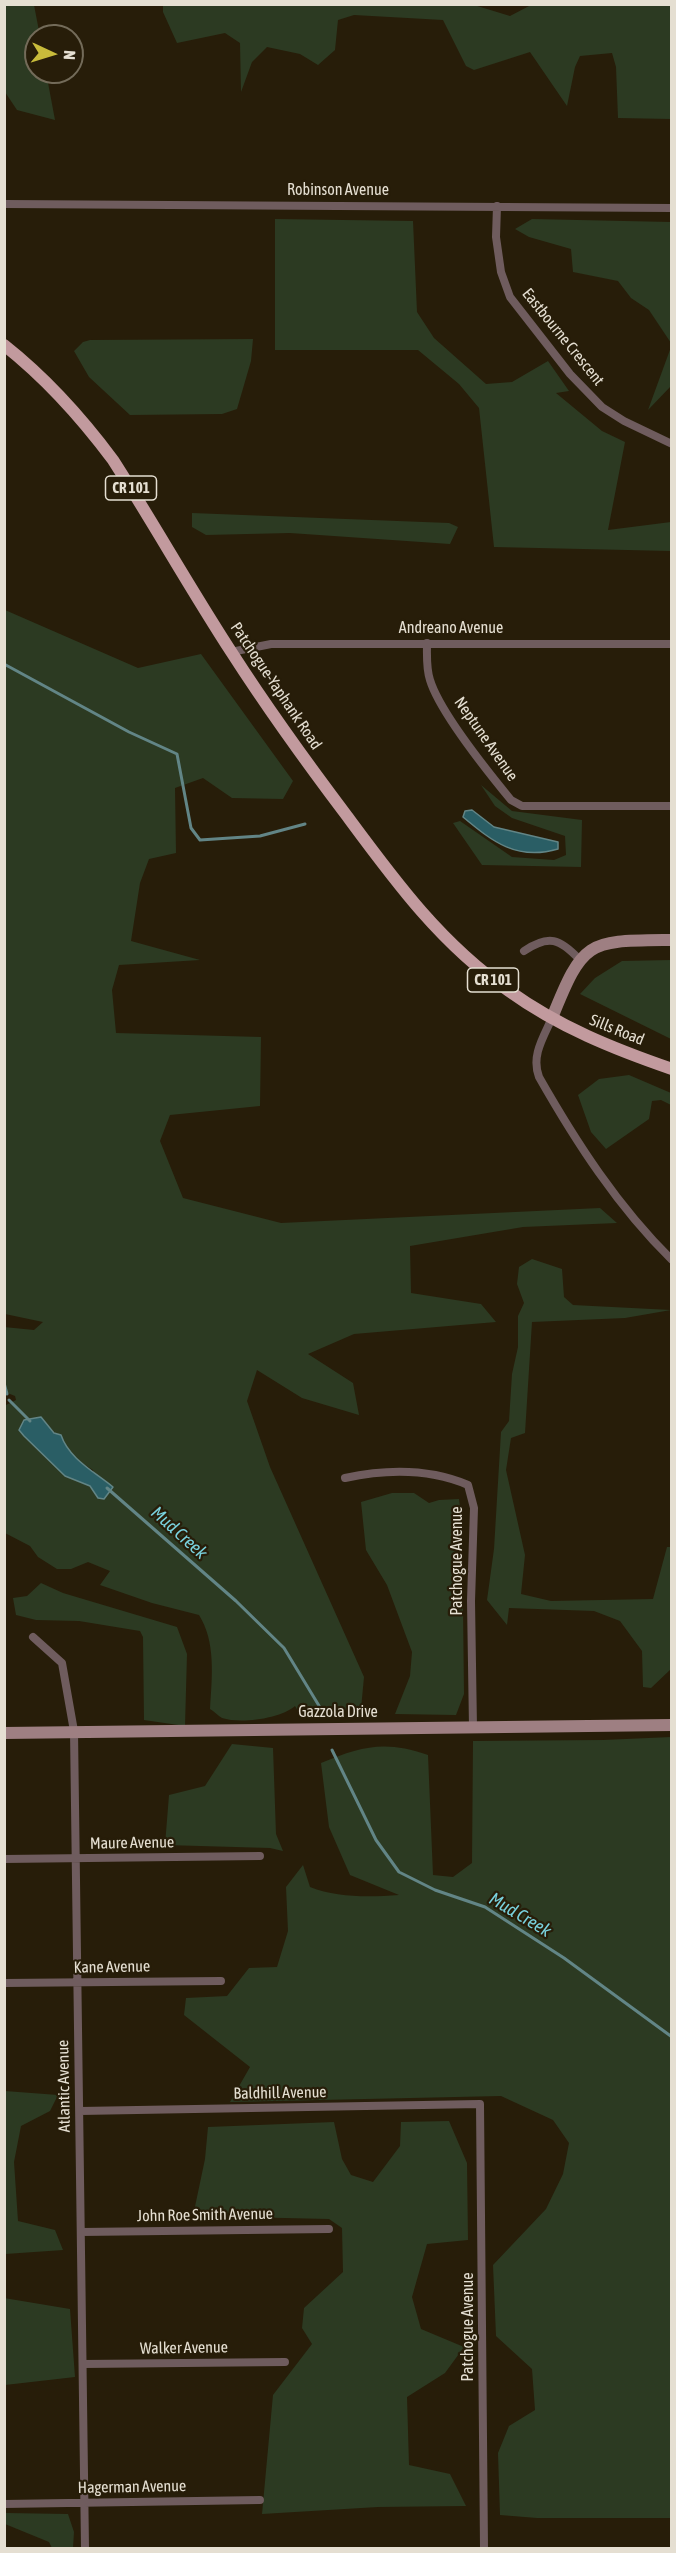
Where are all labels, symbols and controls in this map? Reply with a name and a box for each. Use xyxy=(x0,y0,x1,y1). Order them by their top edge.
north arrow xyxy=(24,24,84,84)
text: N xyxy=(61,50,79,60)
street label: Robinson Avenue xyxy=(287,180,389,200)
street label: Eastbourne Crescent xyxy=(518,284,608,390)
road number: CR 101 xyxy=(106,476,156,500)
street label: Andreano Avenue xyxy=(399,618,503,638)
street label: Patchogue-Yaphank Road xyxy=(226,619,326,753)
street label: Neptune Avenue xyxy=(450,693,522,785)
road number: CR 101 xyxy=(468,968,518,992)
street label: Sills Road xyxy=(587,1010,647,1050)
water label: Mud Creek xyxy=(146,1502,212,1564)
street label: Patchogue Avenue xyxy=(447,1507,467,1615)
street label: Gazzola Drive xyxy=(298,1702,378,1722)
street label: Maure Avenue xyxy=(90,1833,174,1853)
water label: Mud Creek xyxy=(485,1888,555,1942)
street label: Kane Avenue xyxy=(74,1957,150,1977)
street label: Atlantic Avenue xyxy=(54,2040,74,2132)
street label: Baldhill Avenue xyxy=(233,2083,327,2103)
street label: John Roe Smith Avenue xyxy=(137,2204,273,2226)
street label: Patchogue Avenue xyxy=(458,2273,478,2381)
street label: Walker Avenue xyxy=(140,2338,228,2358)
street label: Hagerman Avenue xyxy=(78,2476,186,2498)

